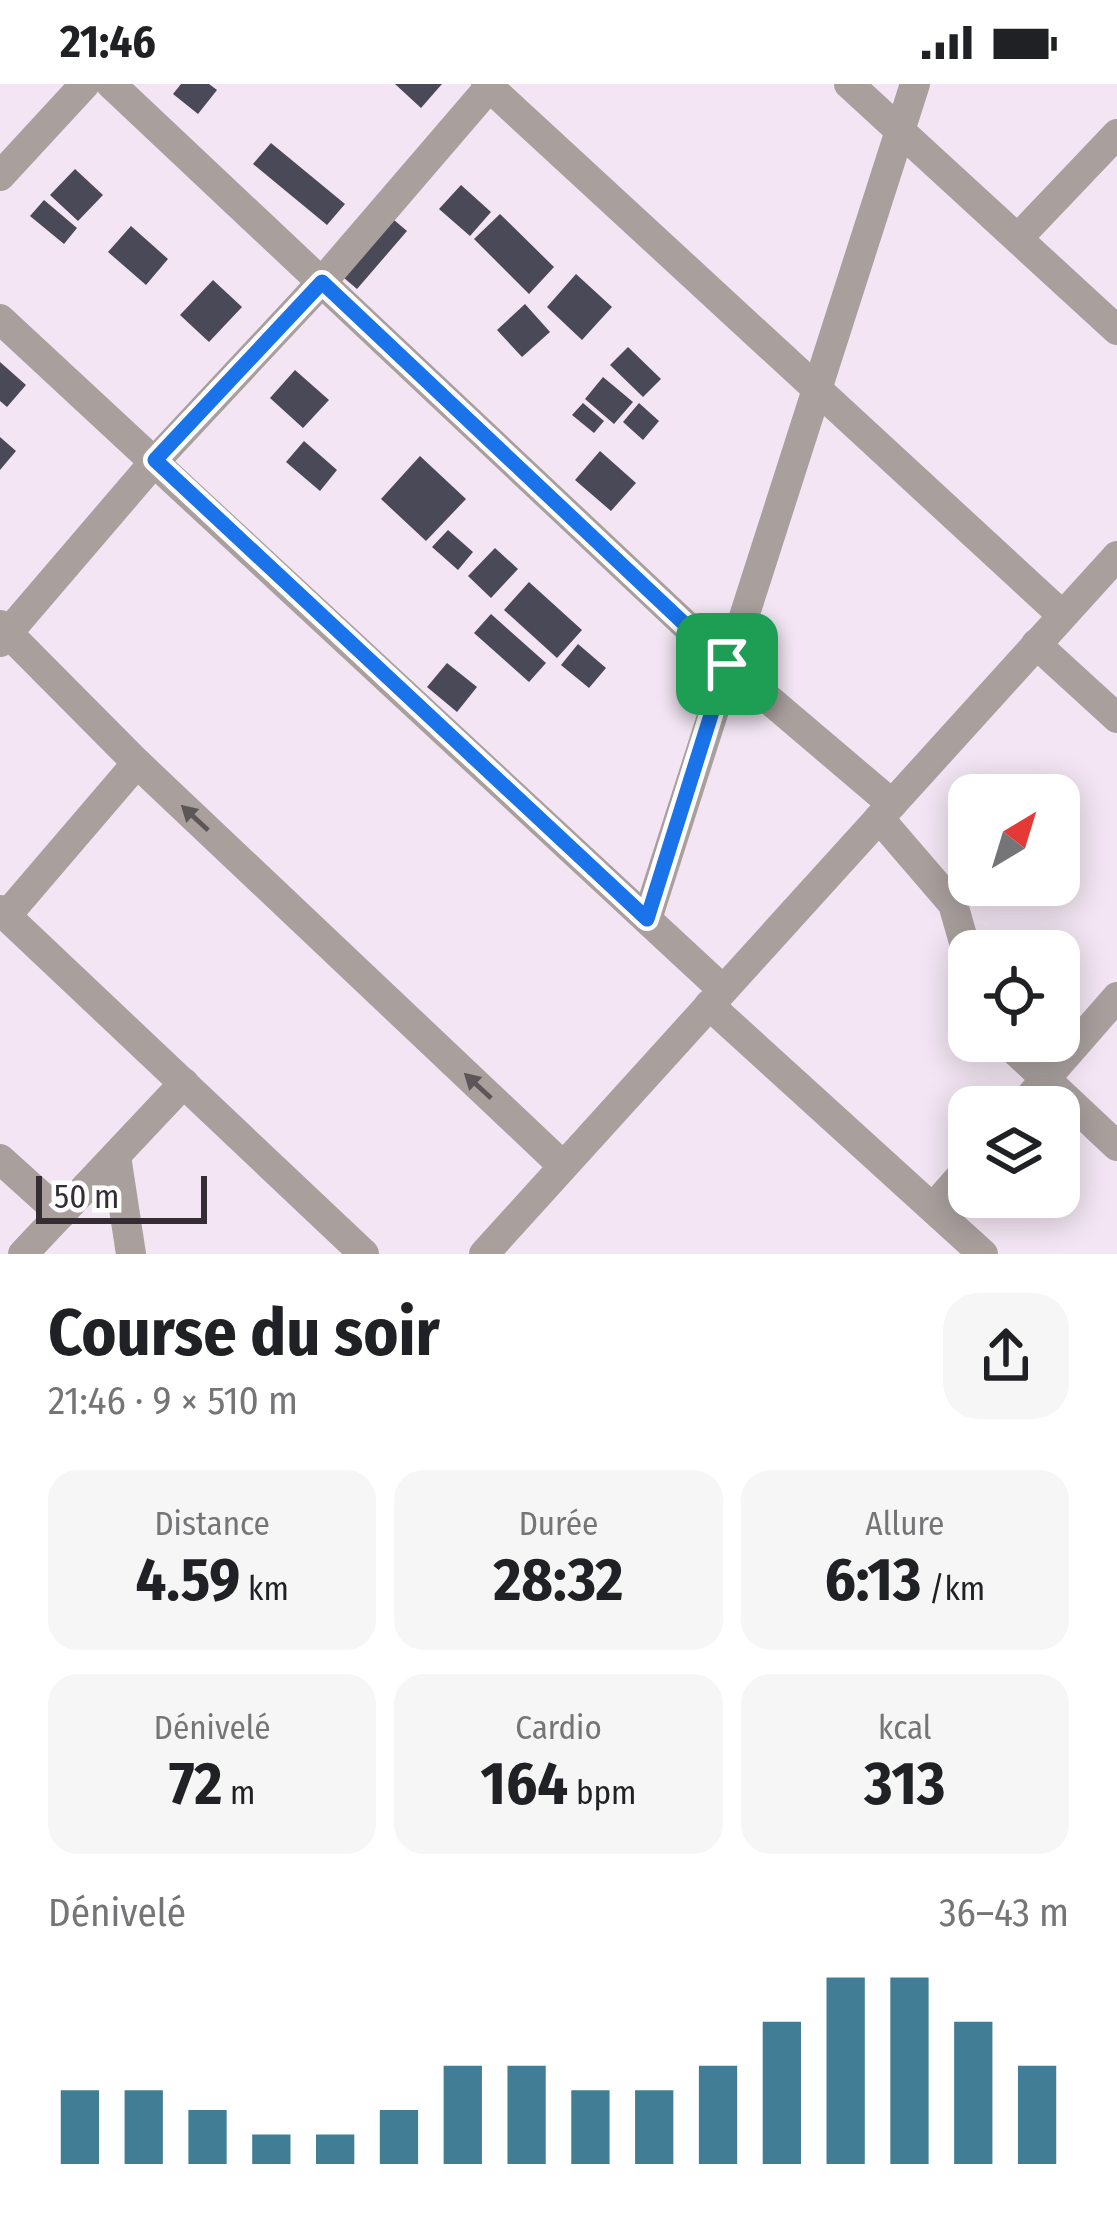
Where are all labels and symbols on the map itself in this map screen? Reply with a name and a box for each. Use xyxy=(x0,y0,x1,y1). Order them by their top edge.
pin xyxy=(676,613,778,715)
north arrow xyxy=(948,774,1080,906)
one-way arrow xyxy=(181,805,210,832)
one-way arrow xyxy=(464,1073,493,1101)
scale bar xyxy=(36,1170,207,1223)

